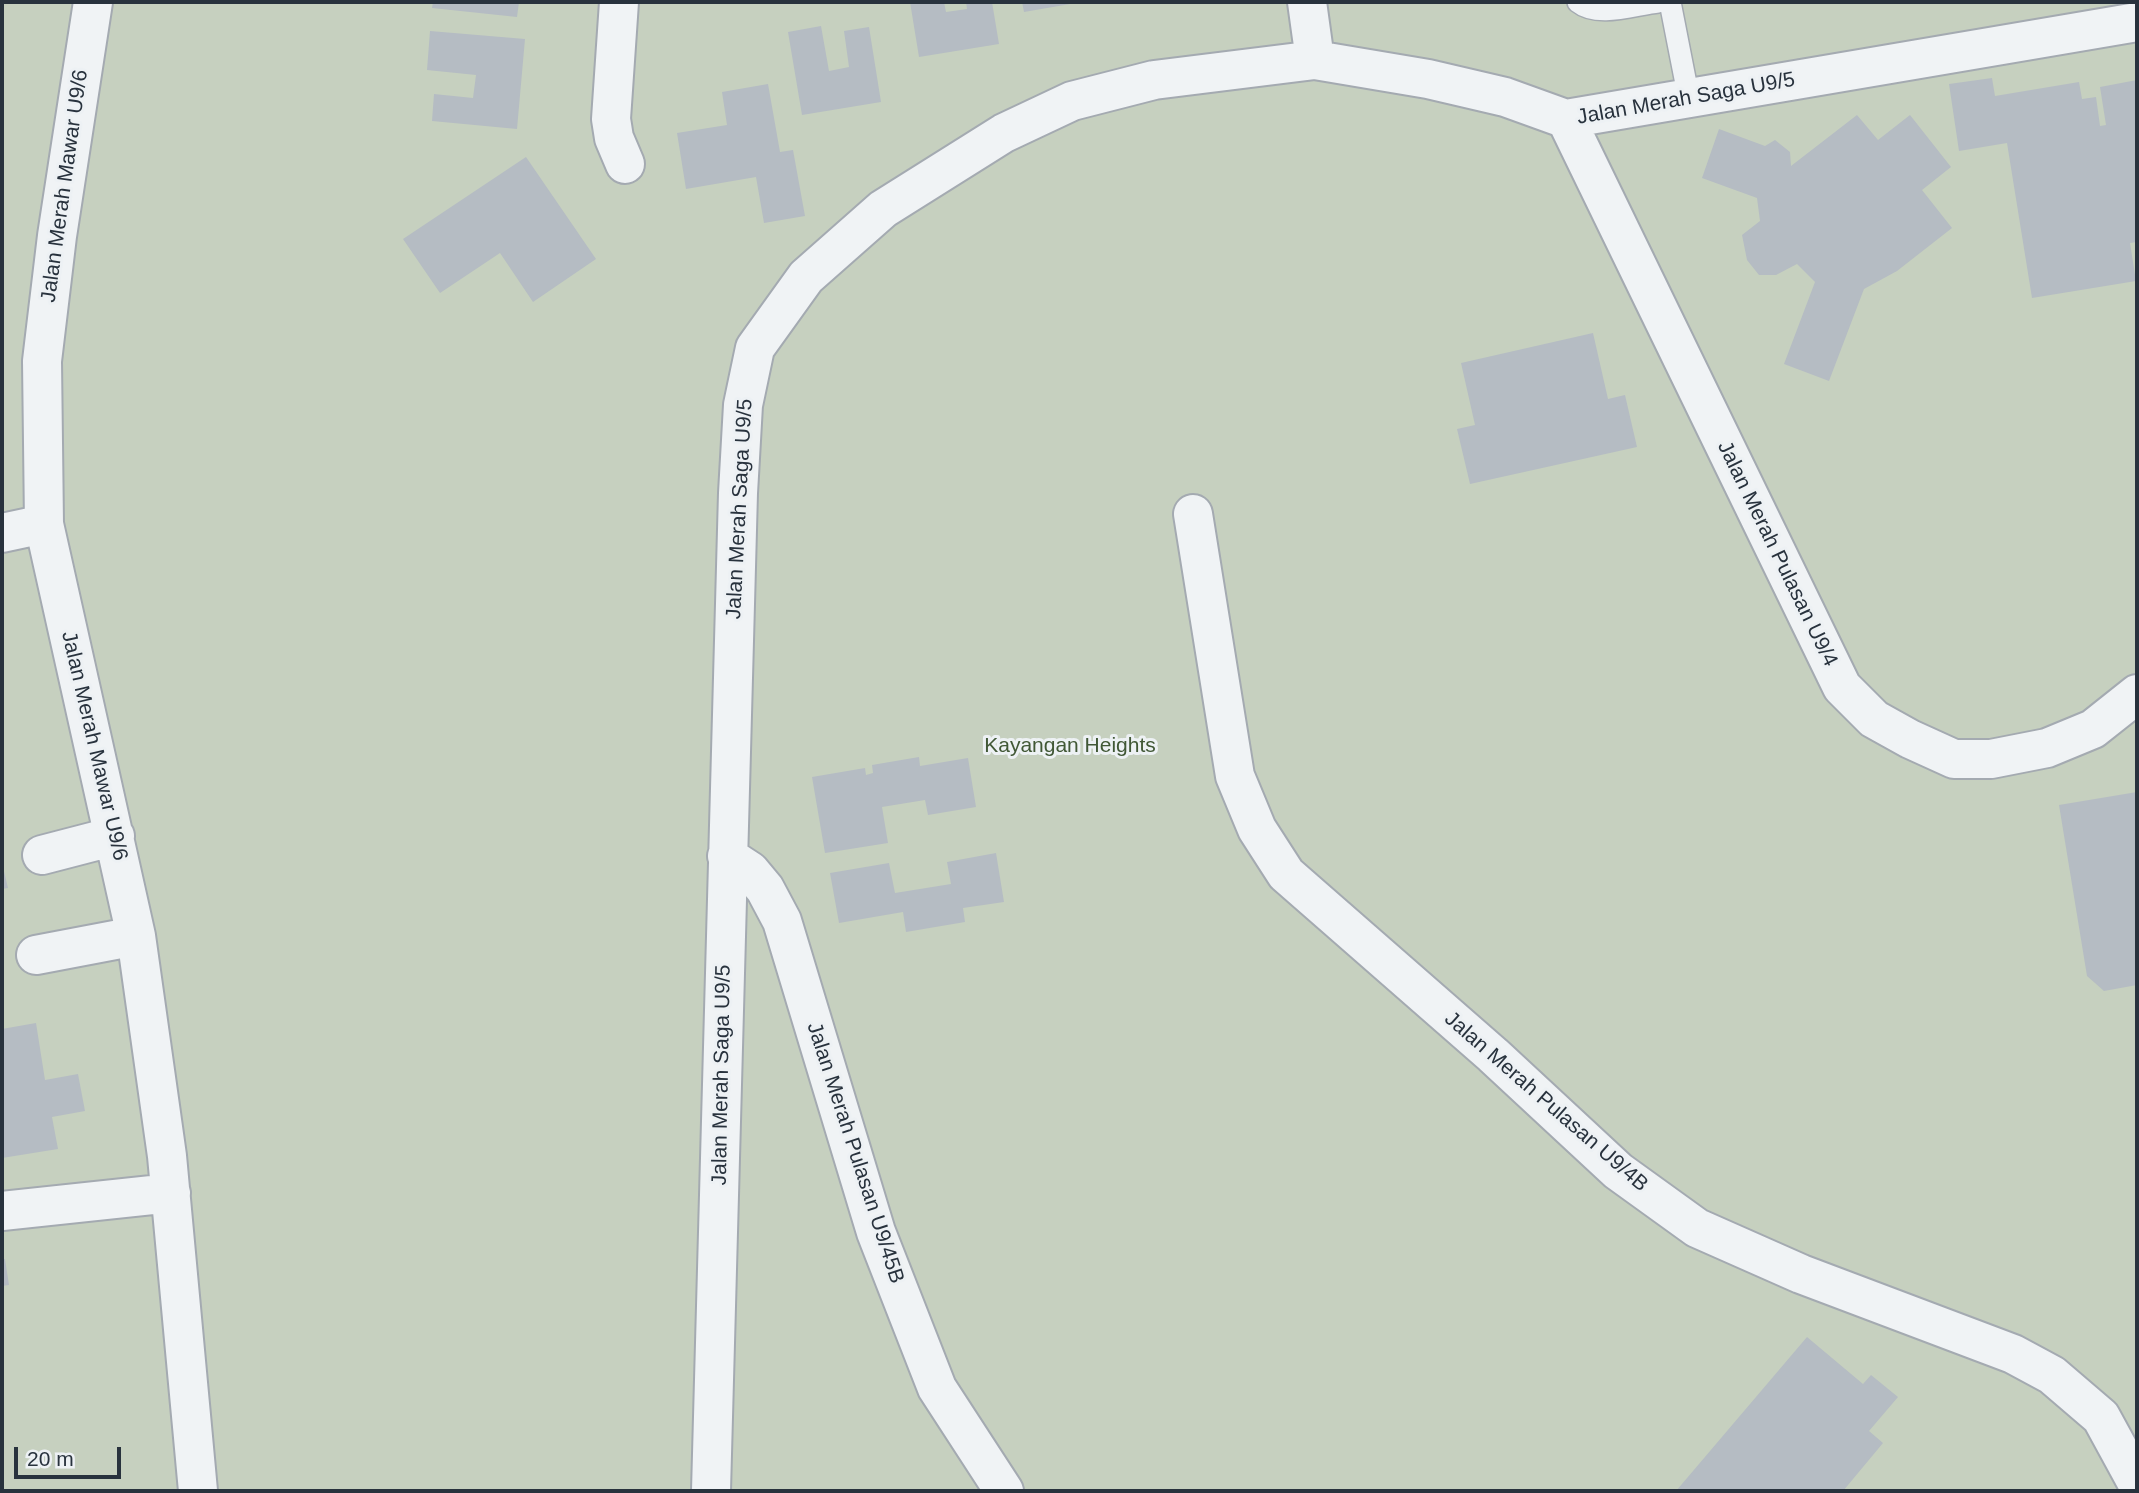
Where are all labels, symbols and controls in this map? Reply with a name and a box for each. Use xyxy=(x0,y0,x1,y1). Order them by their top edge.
street label: Jalan Merah Saga U9/5 xyxy=(1575,67,1797,131)
street label: Jalan Merah Mawar U9/6 xyxy=(36,68,94,304)
street label: Jalan Merah Saga U9/5 xyxy=(722,398,758,620)
street label: Jalan Merah Pulasan U9/4 xyxy=(1711,437,1843,671)
street label: Jalan Merah Mawar U9/6 xyxy=(55,629,133,863)
park label: Kayangan Heights xyxy=(984,733,1156,759)
street label: Jalan Merah Saga U9/5 xyxy=(707,964,737,1186)
street label: Jalan Merah Pulasan U9/4B xyxy=(1439,1007,1653,1197)
street label: Jalan Merah Pulasan U9/45B xyxy=(801,1019,909,1287)
scale bar xyxy=(18,1434,124,1478)
text: 20 m xyxy=(27,1447,74,1470)

